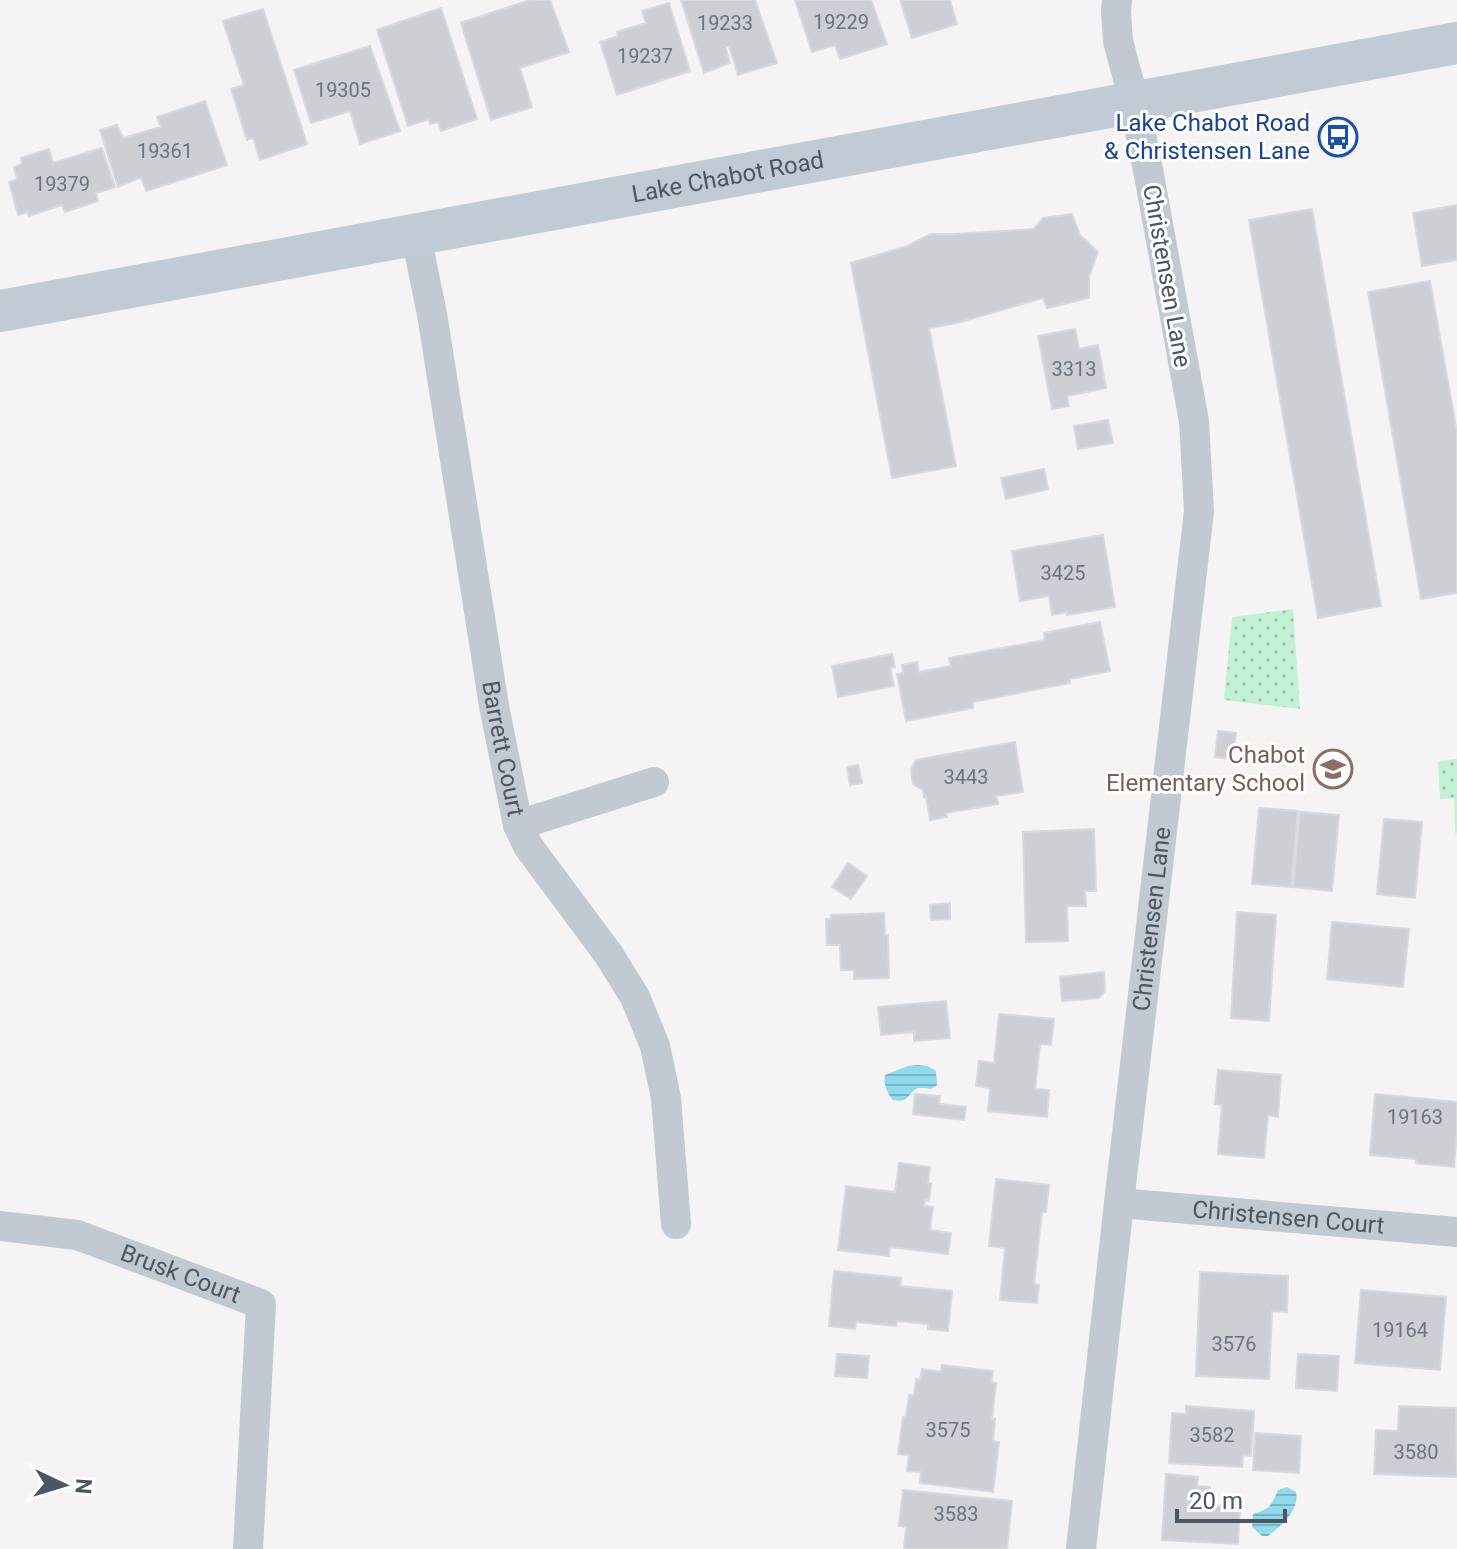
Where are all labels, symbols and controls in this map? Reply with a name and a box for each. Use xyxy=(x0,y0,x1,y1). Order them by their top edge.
house number: 19229 xyxy=(813,10,869,34)
house number: 19233 xyxy=(697,11,753,35)
house number: 19237 xyxy=(617,44,673,68)
house number: 19305 xyxy=(315,78,371,102)
place label: Lake Chabot Road & Christensen Lane xyxy=(1104,109,1310,165)
bus stop icon: Lake Chabot Road & Christensen Lane xyxy=(1317,116,1359,158)
house number: 19361 xyxy=(137,139,193,163)
street label: Lake Chabot Road xyxy=(630,146,826,209)
house number: 19379 xyxy=(34,172,90,196)
street label: Christensen Lane xyxy=(1137,182,1197,370)
house number: 3313 xyxy=(1052,357,1096,381)
house number: 3425 xyxy=(1041,561,1085,585)
street label: Barrett Court xyxy=(476,679,530,819)
place label: Chabot Elementary School xyxy=(1106,741,1305,797)
school or university icon: Chabot Elementary School xyxy=(1312,748,1354,790)
house number: 3443 xyxy=(944,765,988,789)
street label: Christensen Lane xyxy=(1127,825,1176,1013)
house number: 19163 xyxy=(1387,1105,1443,1129)
street label: Christensen Court xyxy=(1191,1195,1386,1240)
street label: Brusk Court xyxy=(117,1239,244,1309)
house number: 19164 xyxy=(1372,1318,1428,1342)
house number: 3576 xyxy=(1212,1332,1256,1356)
house number: 3575 xyxy=(926,1418,970,1442)
house number: 3582 xyxy=(1190,1423,1234,1447)
house number: 3580 xyxy=(1394,1440,1438,1464)
north arrow xyxy=(24,1445,104,1525)
scale bar xyxy=(1177,1473,1285,1523)
text: N xyxy=(70,1478,96,1495)
text: 20 m xyxy=(1189,1487,1243,1515)
house number: 3583 xyxy=(934,1502,978,1526)

